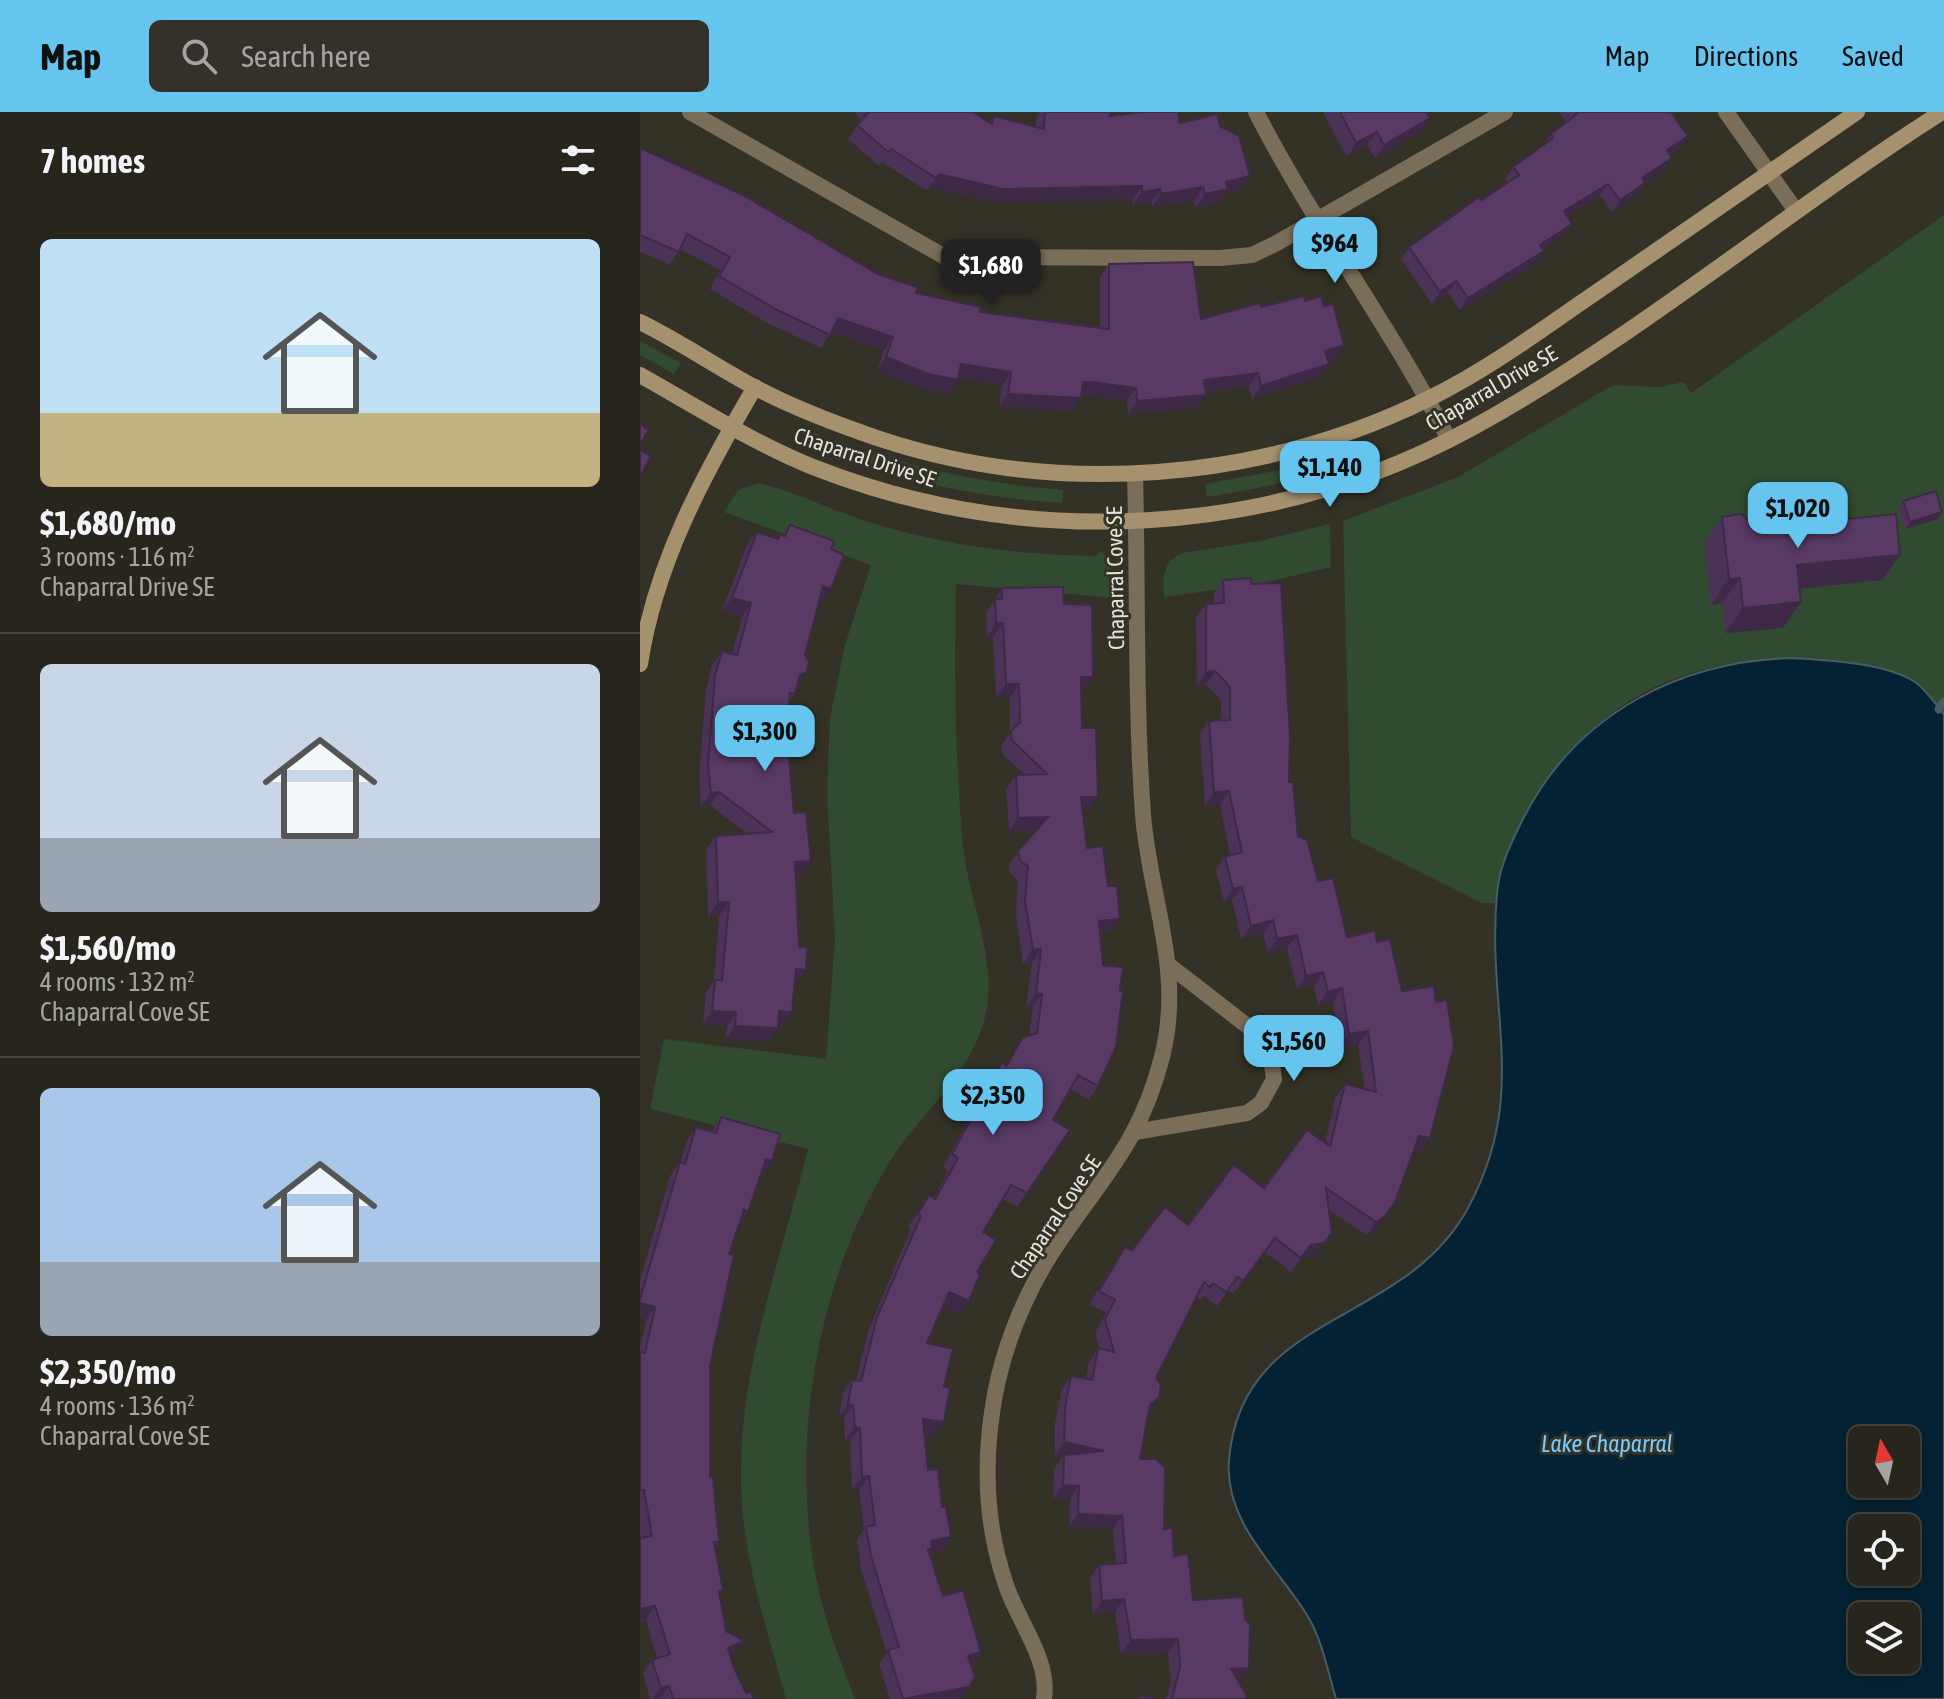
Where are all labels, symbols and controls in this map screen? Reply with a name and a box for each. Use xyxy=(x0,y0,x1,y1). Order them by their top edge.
search box xyxy=(149,20,709,92)
icon: search xyxy=(177,34,221,78)
text: Map xyxy=(40,35,101,78)
text: Search here xyxy=(241,39,371,73)
text: Map xyxy=(1605,40,1650,72)
text: Directions xyxy=(1694,40,1798,72)
text: Saved xyxy=(1842,40,1904,72)
icon: filters xyxy=(556,138,600,182)
text: 7 homes xyxy=(40,141,145,180)
pin: $964 xyxy=(1288,217,1382,285)
text: $964 xyxy=(1311,228,1359,258)
pin: $1,680 xyxy=(926,239,1056,307)
text: $1,680 xyxy=(959,250,1023,280)
icon: home xyxy=(248,291,392,435)
street label: Chaparral Drive SE xyxy=(1421,340,1562,436)
street label: Chaparral Drive SE xyxy=(791,422,940,492)
pin: $1,140 xyxy=(1265,441,1395,509)
text: $1,140 xyxy=(1298,452,1362,482)
pin: $1,020 xyxy=(1733,482,1863,550)
text: $1,020 xyxy=(1766,493,1830,523)
text: $1,680/mo xyxy=(40,503,176,542)
street label: Chaparral Cove SE xyxy=(1101,505,1129,650)
text: 3 rooms · 116 m² xyxy=(40,542,195,572)
text: Chaparral Drive SE xyxy=(40,572,214,602)
pin: $1,300 xyxy=(700,705,830,773)
icon: home xyxy=(248,716,392,860)
text: $1,300 xyxy=(733,716,797,746)
text: $1,560/mo xyxy=(40,928,176,967)
text: 4 rooms · 132 m² xyxy=(40,967,195,997)
text: Chaparral Cove SE xyxy=(40,997,210,1027)
pin: $1,560 xyxy=(1229,1015,1359,1083)
text: $1,560 xyxy=(1262,1026,1326,1056)
pin: $2,350 xyxy=(928,1069,1058,1137)
text: $2,350 xyxy=(961,1080,1025,1110)
icon: home xyxy=(248,1140,392,1284)
street label: Chaparral Cove SE xyxy=(1004,1150,1106,1284)
text: $2,350/mo xyxy=(40,1352,176,1391)
text: 4 rooms · 136 m² xyxy=(40,1391,195,1421)
text: Chaparral Cove SE xyxy=(40,1421,210,1451)
north arrow xyxy=(1848,1426,1920,1498)
map controls xyxy=(1848,1426,1920,1674)
water label: Lake Chaparral xyxy=(1541,1430,1673,1457)
button: locate xyxy=(1848,1514,1920,1586)
button: layers xyxy=(1848,1602,1920,1674)

